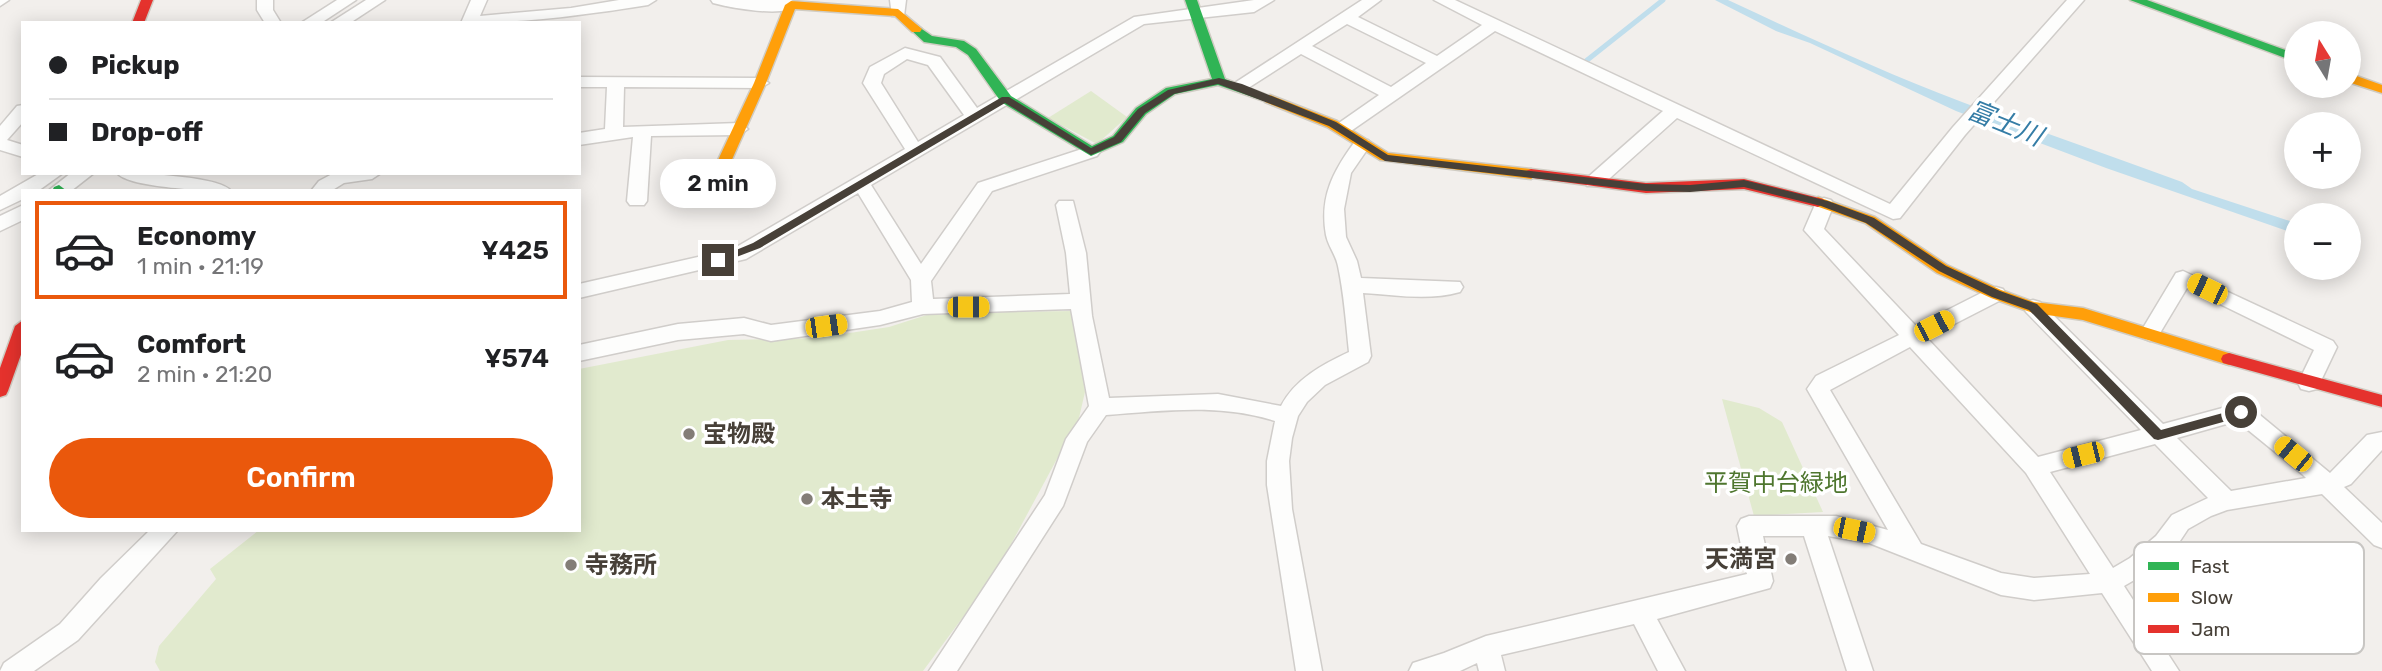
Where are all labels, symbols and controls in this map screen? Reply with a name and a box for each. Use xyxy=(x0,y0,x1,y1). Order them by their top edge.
north arrow xyxy=(2284,21,2361,98)
map controls xyxy=(2284,21,2361,280)
text: Pickup xyxy=(91,50,180,81)
water label: 富士川 xyxy=(1963,94,2050,154)
button: + xyxy=(2284,112,2361,189)
text: Drop-off xyxy=(91,117,203,148)
callout: 2 min xyxy=(660,159,776,208)
text: 2 min xyxy=(687,169,749,197)
button: − xyxy=(2284,203,2361,280)
icon: car xyxy=(53,219,116,282)
text: Economy xyxy=(137,221,256,252)
text: ¥425 xyxy=(481,235,549,266)
route end xyxy=(702,244,734,276)
text: 1 min · 21:19 xyxy=(137,252,264,280)
car xyxy=(2184,270,2231,308)
car xyxy=(948,297,990,318)
car xyxy=(1911,307,1958,345)
car xyxy=(804,313,849,339)
icon: car xyxy=(53,327,116,390)
text: Comfort xyxy=(137,329,246,360)
text: ¥574 xyxy=(484,343,549,374)
text: 2 min · 21:20 xyxy=(137,360,272,388)
route start xyxy=(2225,396,2257,428)
place label: 宝物殿 xyxy=(703,420,775,448)
marker: 宝物殿 xyxy=(681,426,697,442)
car xyxy=(2271,433,2316,475)
button: Confirm xyxy=(49,438,553,518)
car xyxy=(2061,440,2106,470)
park label: 平賀中台緑地 xyxy=(1704,469,1848,497)
place label: 本土寺 xyxy=(821,485,893,513)
marker: 本土寺 xyxy=(799,491,815,507)
car xyxy=(1832,515,1877,545)
legend xyxy=(2134,542,2364,654)
place label: 天満宮 xyxy=(1705,545,1777,573)
place label: 寺務所 xyxy=(585,551,657,579)
marker: 天満宮 xyxy=(1783,551,1799,567)
text: Fast xyxy=(2191,555,2230,578)
marker: 寺務所 xyxy=(563,557,579,573)
text: Slow xyxy=(2191,586,2233,609)
text: Jam xyxy=(2191,618,2230,641)

